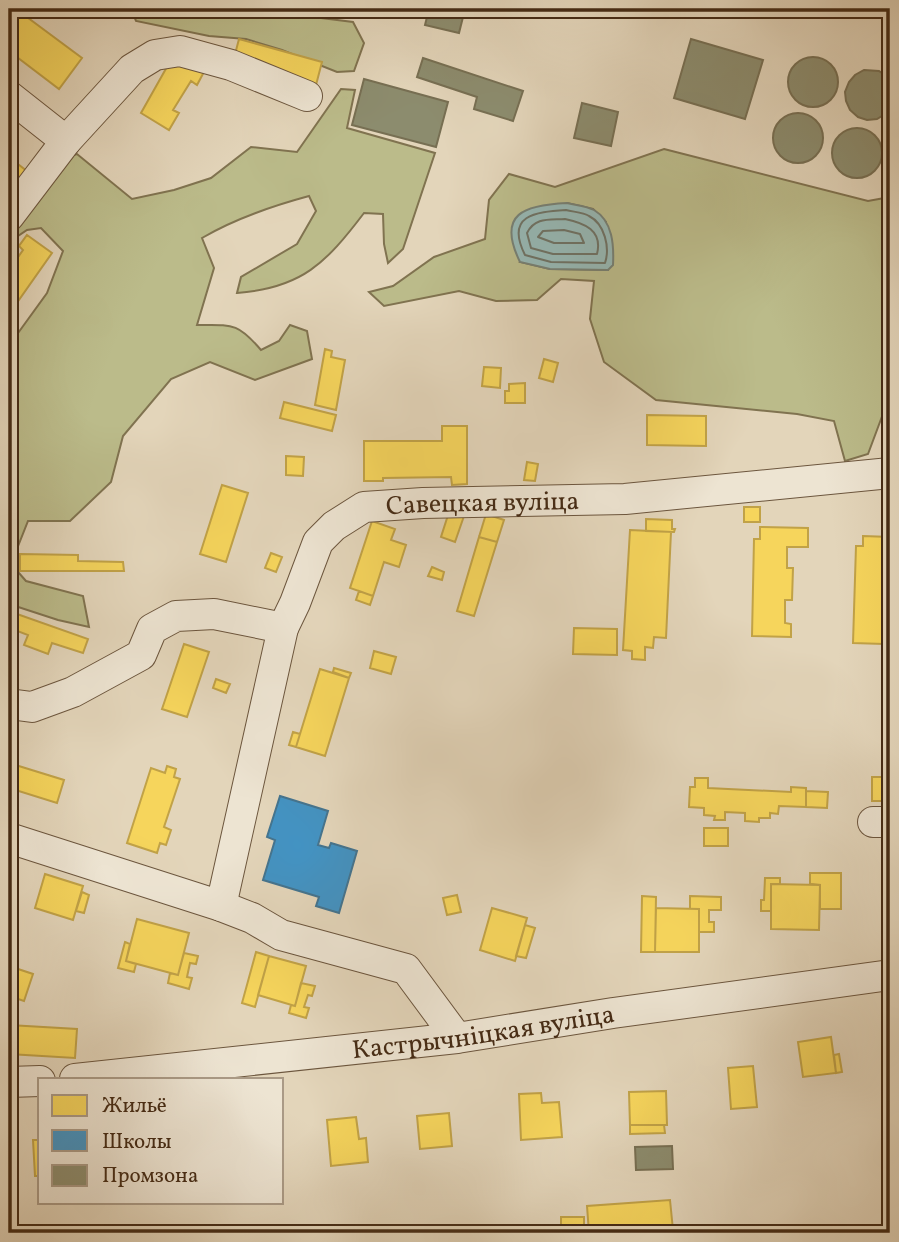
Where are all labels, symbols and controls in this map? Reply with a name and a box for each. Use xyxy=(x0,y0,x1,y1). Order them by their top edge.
street label: Савецкая вуліца xyxy=(385,484,580,525)
street label: Кастрычніцкая вуліца xyxy=(350,997,617,1069)
legend xyxy=(38,1078,284,1204)
text: Жильё xyxy=(102,1092,167,1121)
text: Школы xyxy=(102,1128,172,1157)
text: Промзона xyxy=(102,1162,198,1191)

